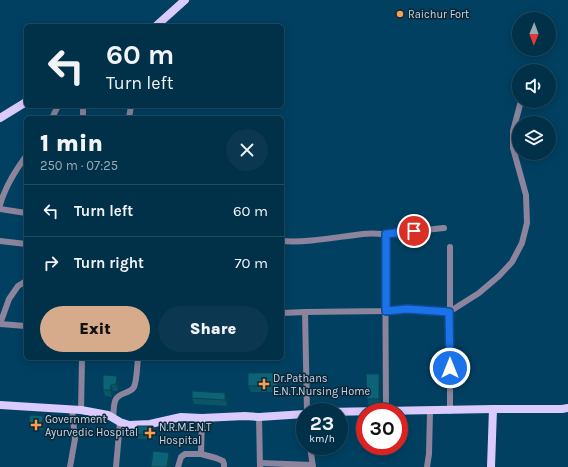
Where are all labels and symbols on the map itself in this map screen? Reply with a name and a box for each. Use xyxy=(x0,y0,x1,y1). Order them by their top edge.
place label: Raichur Fort xyxy=(408,8,469,21)
marker: Raichur Fort xyxy=(395,9,405,19)
north arrow xyxy=(512,12,556,56)
pin xyxy=(397,214,431,248)
position arrow xyxy=(429,347,471,389)
place label: Dr.Pathans E.N.T.Nursing Home xyxy=(273,372,370,398)
marker: Dr.Pathans E.N.T.Nursing Home xyxy=(258,378,270,390)
speed limit sign: 30 xyxy=(356,403,408,455)
place label: Government Ayurvedic Hospital xyxy=(45,413,138,439)
marker: Government Ayurvedic Hospital xyxy=(30,419,42,431)
place label: N.R.M.E.N.T Hospital xyxy=(159,421,212,447)
marker: N.R.M.E.N.T Hospital xyxy=(144,427,156,439)

